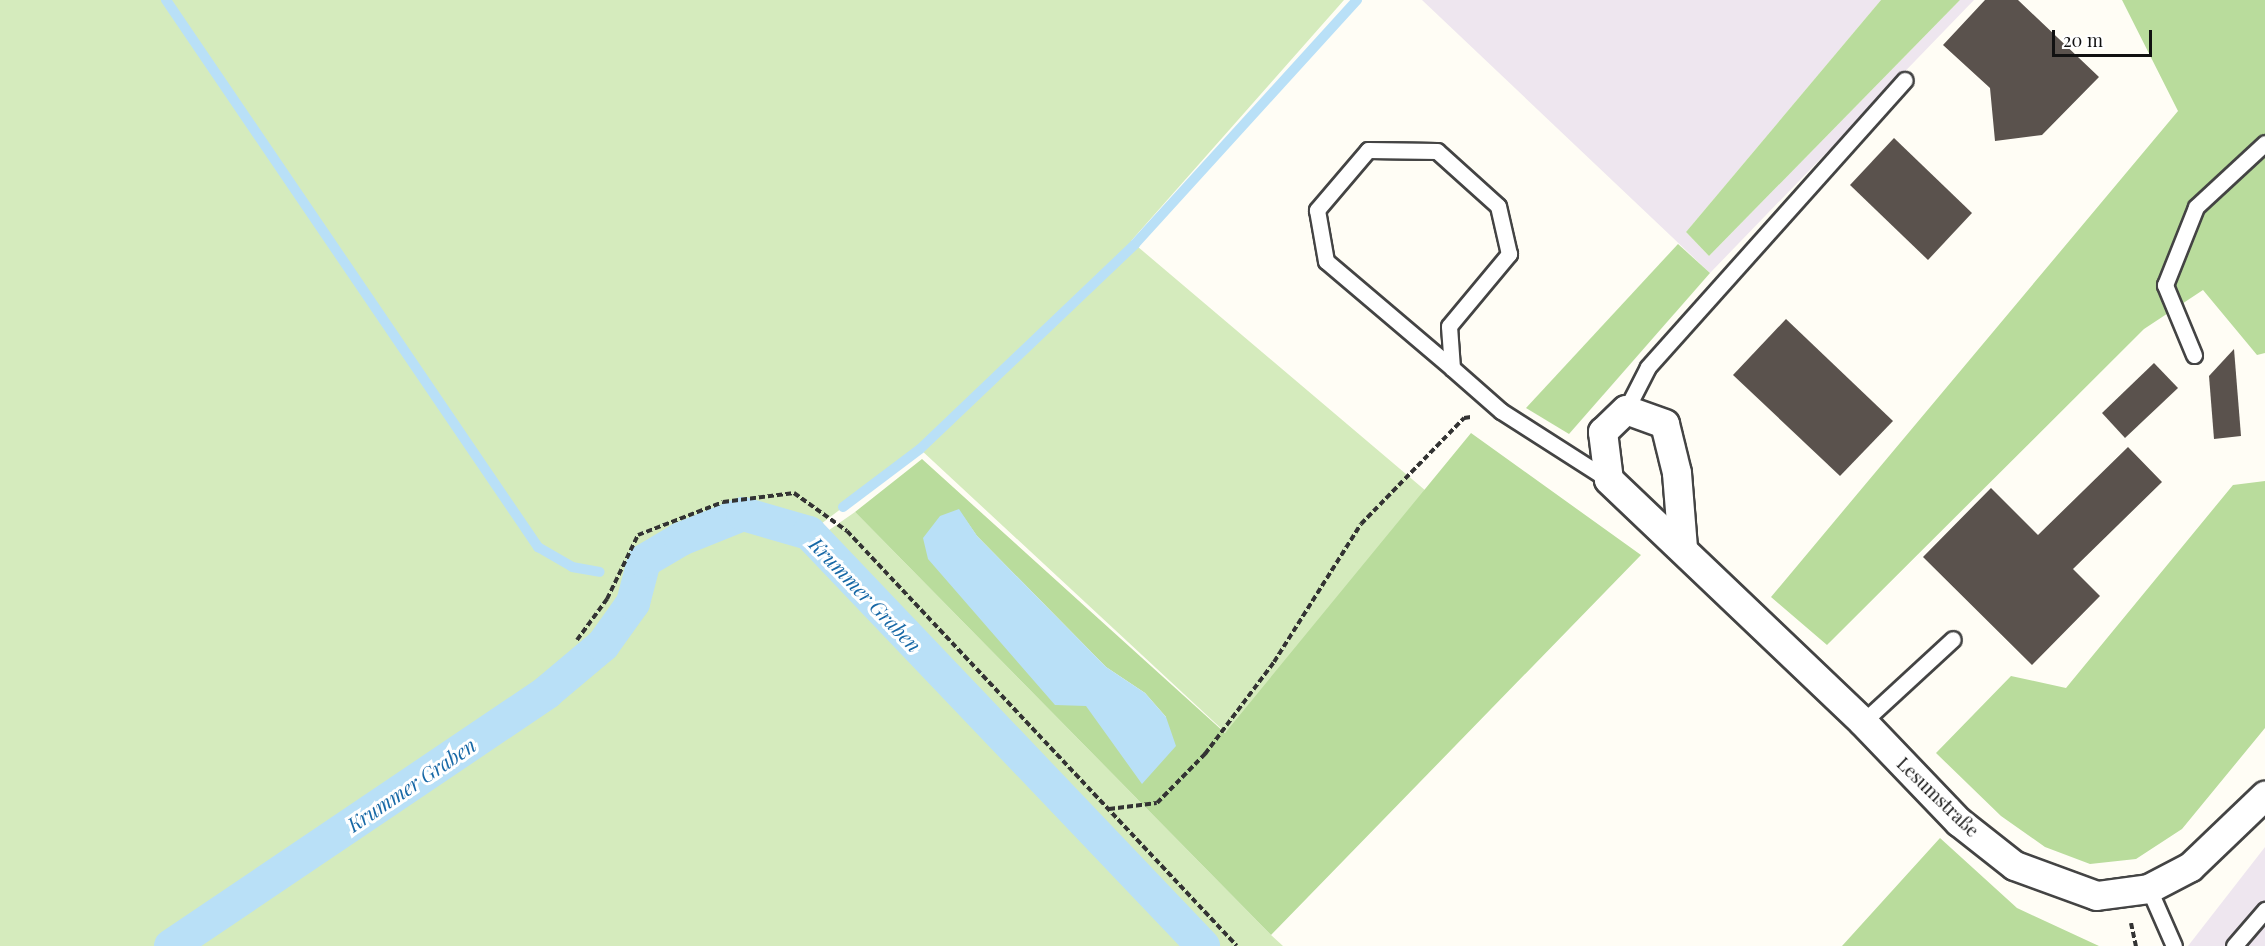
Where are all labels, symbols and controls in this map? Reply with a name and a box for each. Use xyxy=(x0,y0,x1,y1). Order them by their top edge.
scale bar xyxy=(2055,18,2156,56)
text: 20 m xyxy=(2063,28,2103,52)
water label: Krummer Graben xyxy=(805,532,927,656)
water label: Krummer Graben xyxy=(342,732,480,836)
street label: Lesumstraße xyxy=(1893,753,1983,841)

